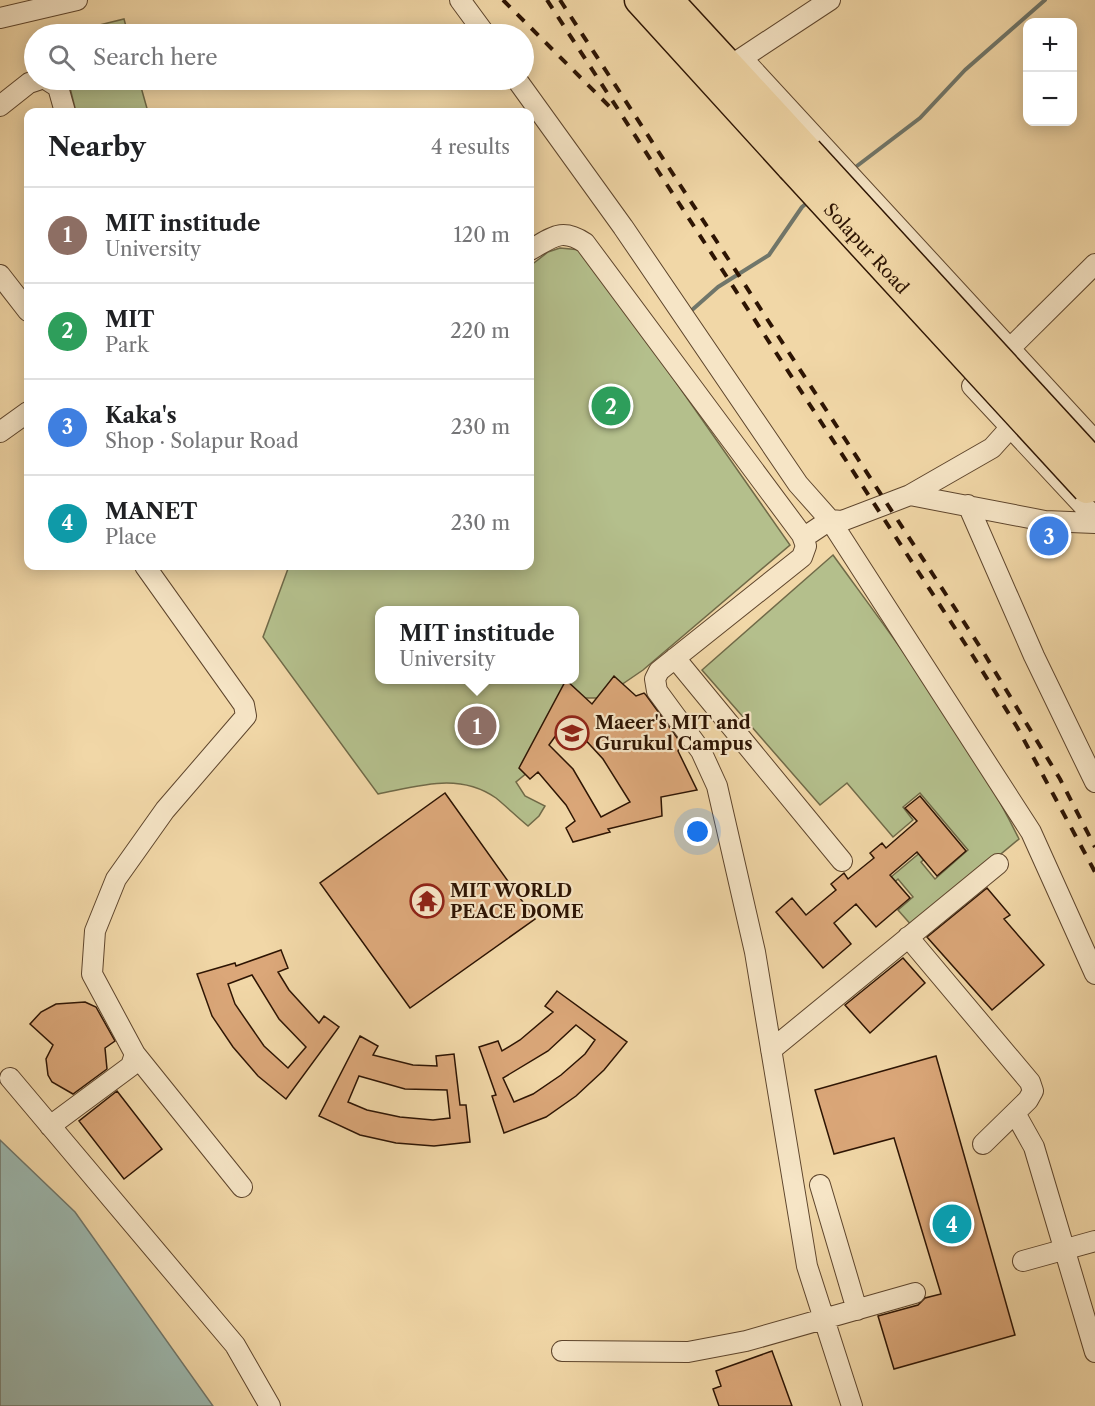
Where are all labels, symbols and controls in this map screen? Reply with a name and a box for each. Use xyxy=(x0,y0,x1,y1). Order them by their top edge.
map controls xyxy=(1023,18,1077,126)
button: + xyxy=(1023,18,1077,72)
search box xyxy=(24,24,534,90)
icon: search xyxy=(45,41,78,74)
text: Search here xyxy=(93,44,218,71)
button: − xyxy=(1023,72,1077,126)
text: Nearby xyxy=(48,131,146,163)
text: 4 results xyxy=(431,135,510,159)
street label: Solapur Road xyxy=(819,199,913,299)
text: MIT institude xyxy=(105,210,260,237)
text: 1 xyxy=(63,223,72,247)
text: 120 m xyxy=(453,223,510,247)
text: University xyxy=(105,237,201,261)
text: MIT xyxy=(105,306,155,333)
text: 2 xyxy=(62,319,73,343)
text: 220 m xyxy=(450,319,510,343)
text: Park xyxy=(105,333,148,357)
pin: 2 xyxy=(592,384,630,428)
text: Kaka's xyxy=(105,402,177,429)
text: 3 xyxy=(62,415,73,439)
text: 230 m xyxy=(451,415,510,439)
text: Shop · Solapur Road xyxy=(105,429,299,453)
text: MANET xyxy=(105,498,197,525)
text: 4 xyxy=(62,511,73,535)
text: 230 m xyxy=(451,511,510,535)
pin: 3 xyxy=(1030,514,1068,558)
text: Place xyxy=(105,525,156,549)
popup xyxy=(375,606,579,684)
text: MIT institude xyxy=(399,620,555,647)
text: University xyxy=(399,647,496,671)
pin: 1 xyxy=(458,704,496,748)
place label: Maeer's MIT and Gurukul Campus xyxy=(595,712,753,755)
school or university icon: Maeer's MIT and Gurukul Campus xyxy=(554,715,590,751)
your location xyxy=(683,817,712,846)
place label: MIT WORLD PEACE DOME xyxy=(450,880,584,923)
temple icon: MIT WORLD PEACE DOME xyxy=(409,883,445,919)
pin: 4 xyxy=(932,1202,972,1246)

